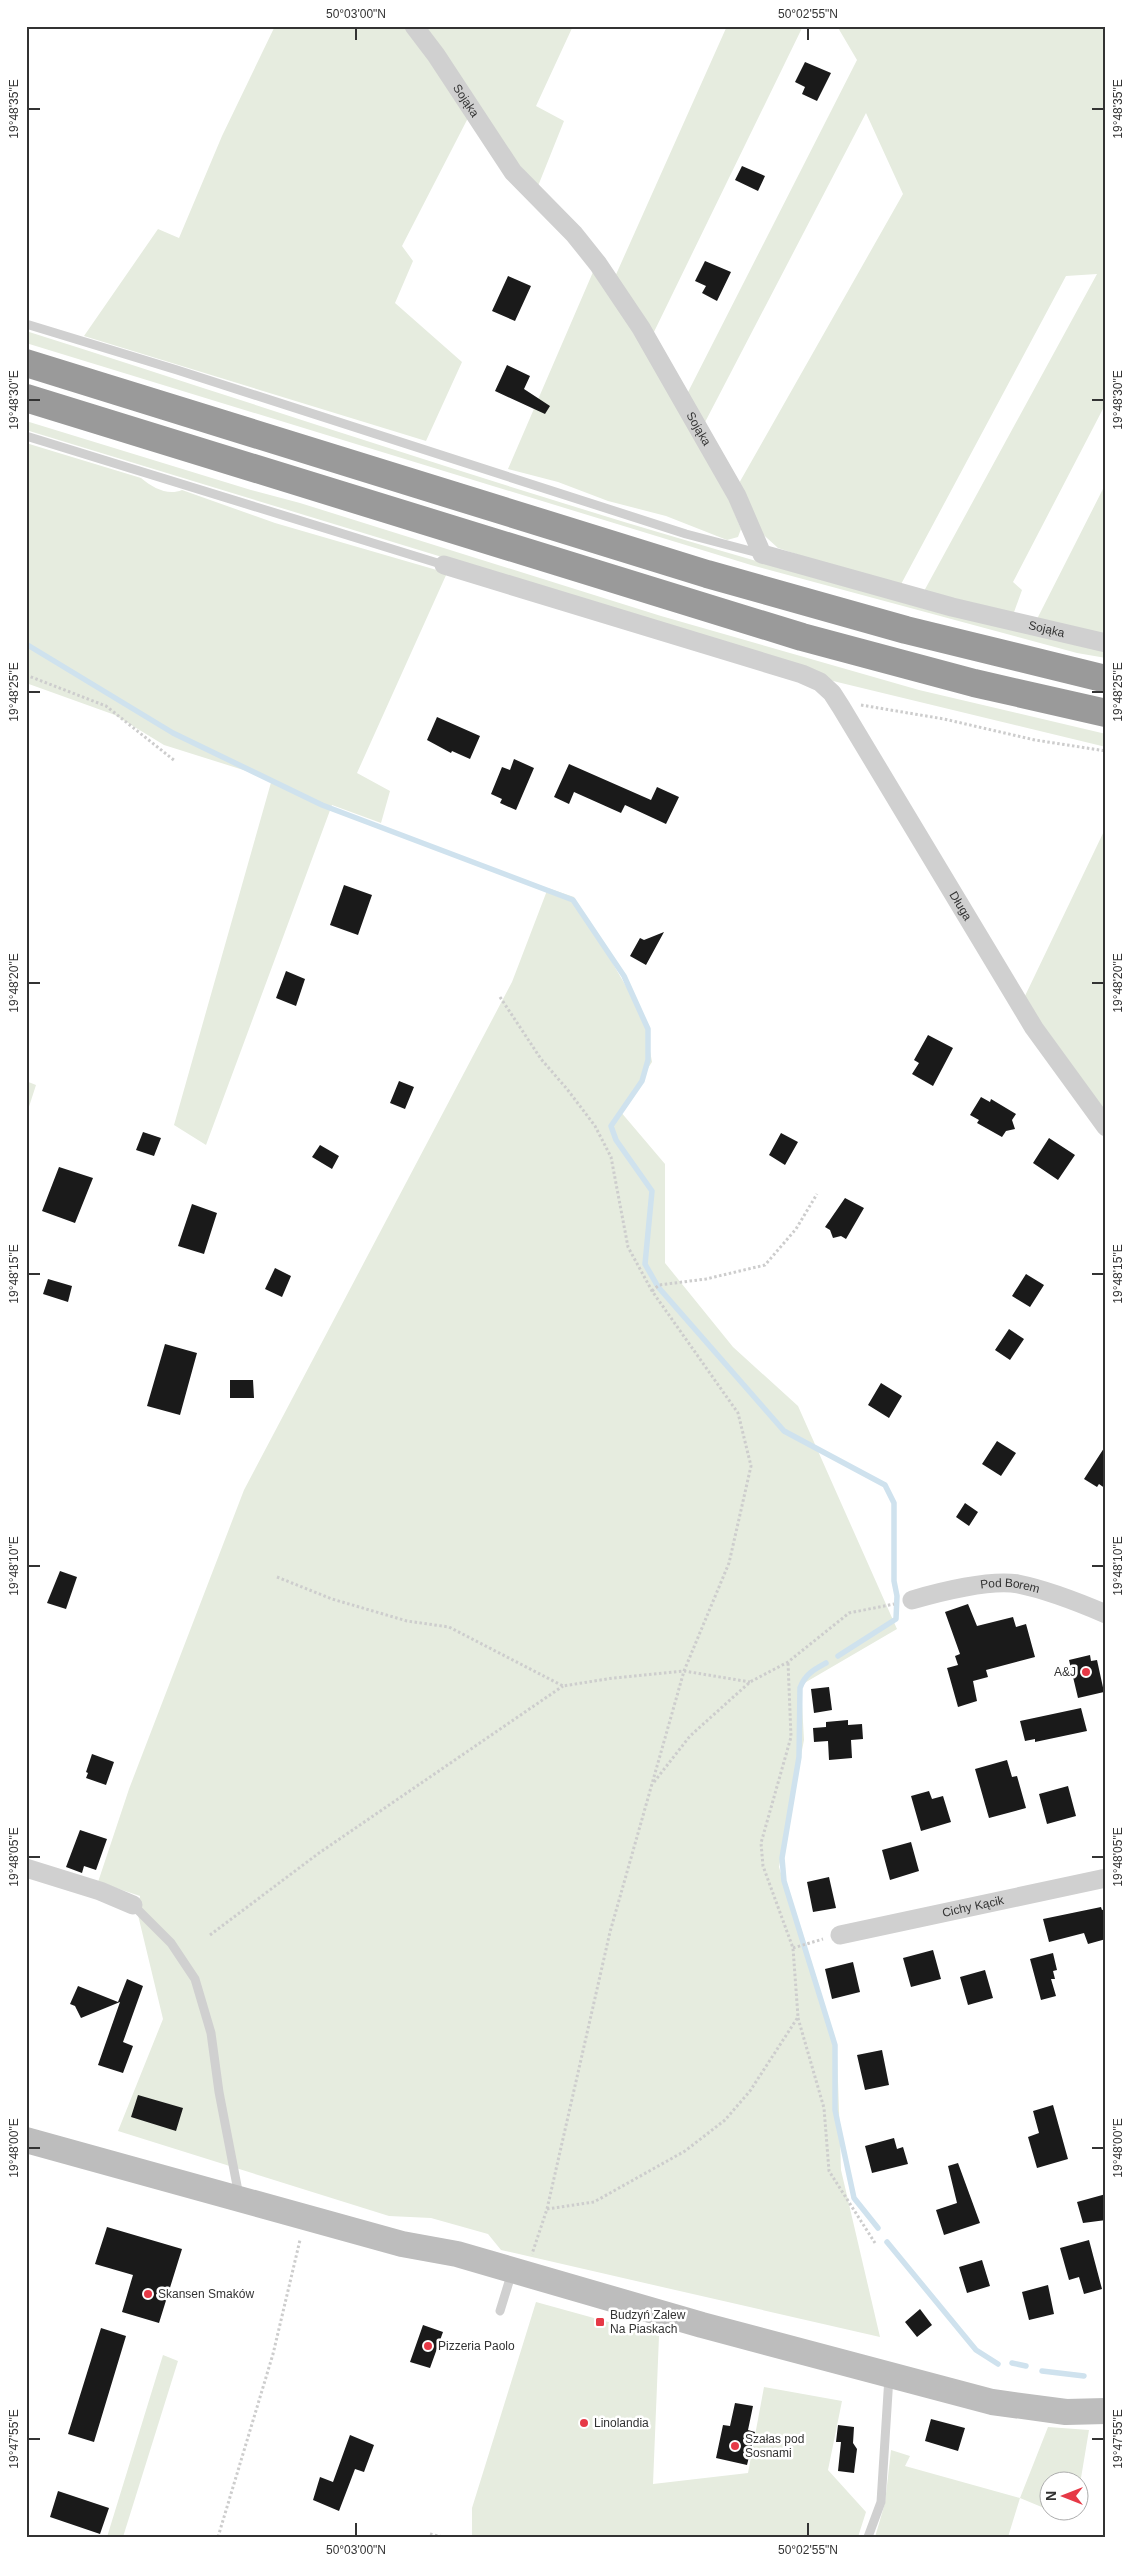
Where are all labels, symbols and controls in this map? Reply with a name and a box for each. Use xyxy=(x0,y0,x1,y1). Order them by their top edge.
text: 50°03'00"N xyxy=(326,7,386,21)
text: 50°02'55"N xyxy=(778,7,838,21)
text: 19°48'35"E xyxy=(7,79,21,139)
text: 19°48'35"E xyxy=(1111,79,1125,139)
street label: Sojąka xyxy=(450,81,482,120)
text: 19°48'30"E xyxy=(7,370,21,430)
text: 19°48'30"E xyxy=(1111,370,1125,430)
street label: Sojąka xyxy=(683,409,714,448)
street label: Sojąka xyxy=(1027,618,1066,640)
text: 19°48'25"E xyxy=(7,662,21,722)
text: 19°48'25"E xyxy=(1111,662,1125,722)
street label: Długa xyxy=(947,889,975,923)
text: 19°48'20"E xyxy=(7,953,21,1013)
text: 19°48'20"E xyxy=(1111,953,1125,1013)
text: 19°48'15"E xyxy=(7,1244,21,1304)
text: 19°48'15"E xyxy=(1111,1244,1125,1304)
text: 19°48'10"E xyxy=(7,1536,21,1596)
text: 19°48'10"E xyxy=(1111,1536,1125,1596)
street label: Pod Borem xyxy=(979,1576,1041,1596)
place label: A&J xyxy=(1054,1665,1076,1679)
marker: A&J xyxy=(1080,1666,1092,1678)
text: 19°48'05"E xyxy=(7,1827,21,1887)
text: 19°48'05"E xyxy=(1111,1827,1125,1887)
street label: Cichy Kącik xyxy=(941,1893,1006,1920)
text: 19°48'00"E xyxy=(7,2118,21,2178)
text: 19°48'00"E xyxy=(1111,2118,1125,2178)
place label: Skansen Smaków xyxy=(158,2287,254,2301)
marker: Skansen Smaków xyxy=(142,2288,154,2300)
place label: Budzyń Zalew Na Piaskach xyxy=(610,2308,686,2336)
marker: Budzyń Zalew Na Piaskach xyxy=(594,2316,606,2328)
place label: Pizzeria Paolo xyxy=(438,2339,515,2353)
marker: Pizzeria Paolo xyxy=(422,2340,434,2352)
text: 19°47'55"E xyxy=(7,2409,21,2469)
text: 19°47'55"E xyxy=(1111,2409,1125,2469)
place label: Linolandia xyxy=(594,2416,649,2430)
marker: Linolandia xyxy=(578,2417,590,2429)
place label: Szałas pod Sosnami xyxy=(745,2432,804,2460)
marker: Szałas pod Sosnami xyxy=(729,2440,741,2452)
north arrow xyxy=(1040,2470,1090,2520)
text: N xyxy=(1043,2491,1059,2501)
text: 50°03'00"N xyxy=(326,2543,386,2557)
text: 50°02'55"N xyxy=(778,2543,838,2557)

